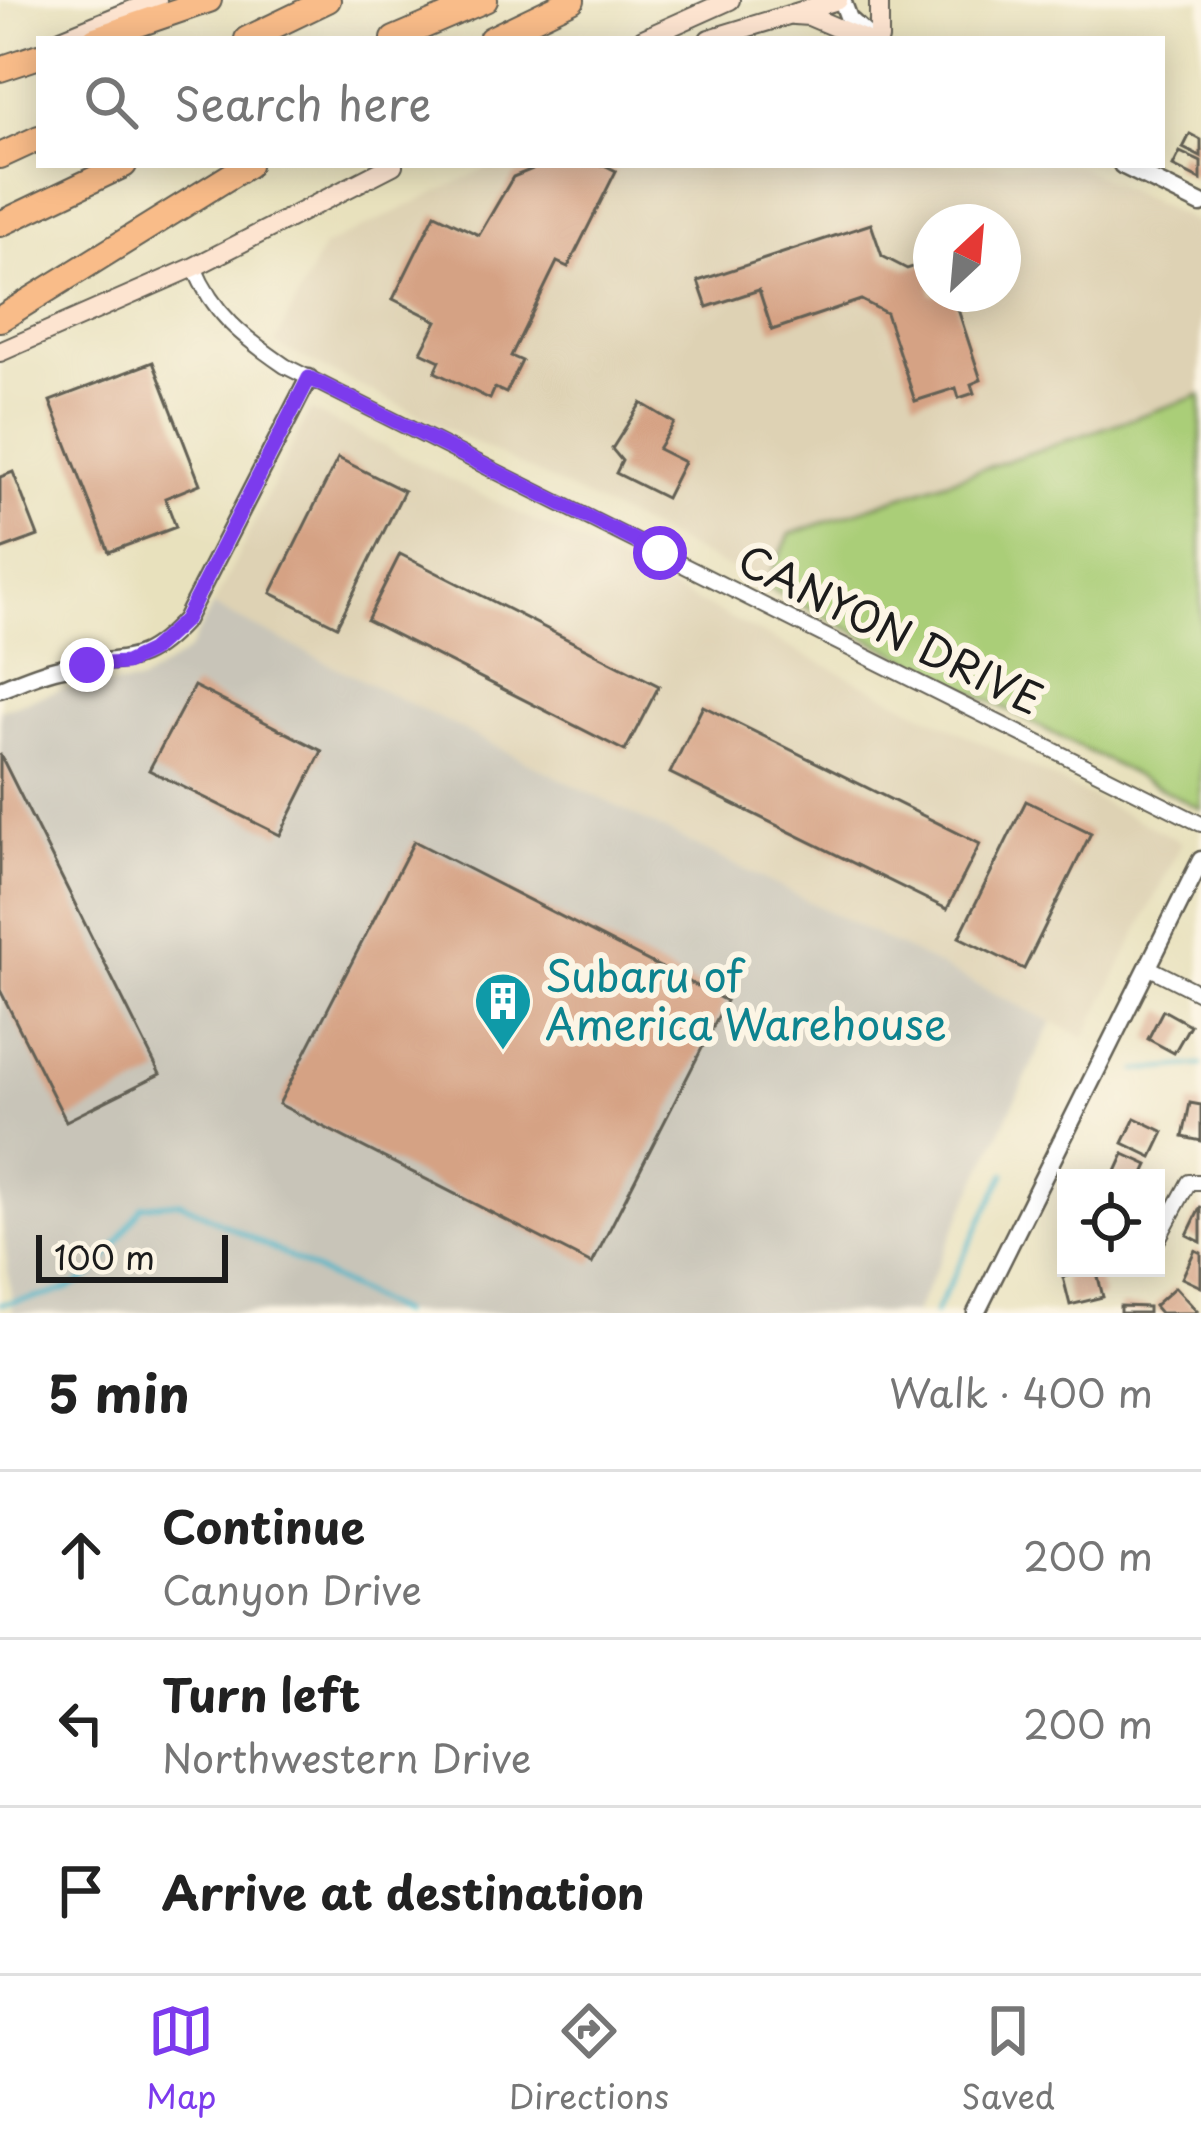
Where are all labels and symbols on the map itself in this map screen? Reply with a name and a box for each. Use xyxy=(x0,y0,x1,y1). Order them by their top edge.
north arrow xyxy=(913,204,1021,312)
route start xyxy=(633,526,687,580)
street label: CANYON DRIVE xyxy=(728,527,1054,729)
route end xyxy=(60,638,114,692)
place label: Subaru of America Warehouse xyxy=(545,943,947,1054)
building icon: Subaru of America Warehouse xyxy=(472,970,534,1052)
scale bar xyxy=(36,1229,228,1282)

